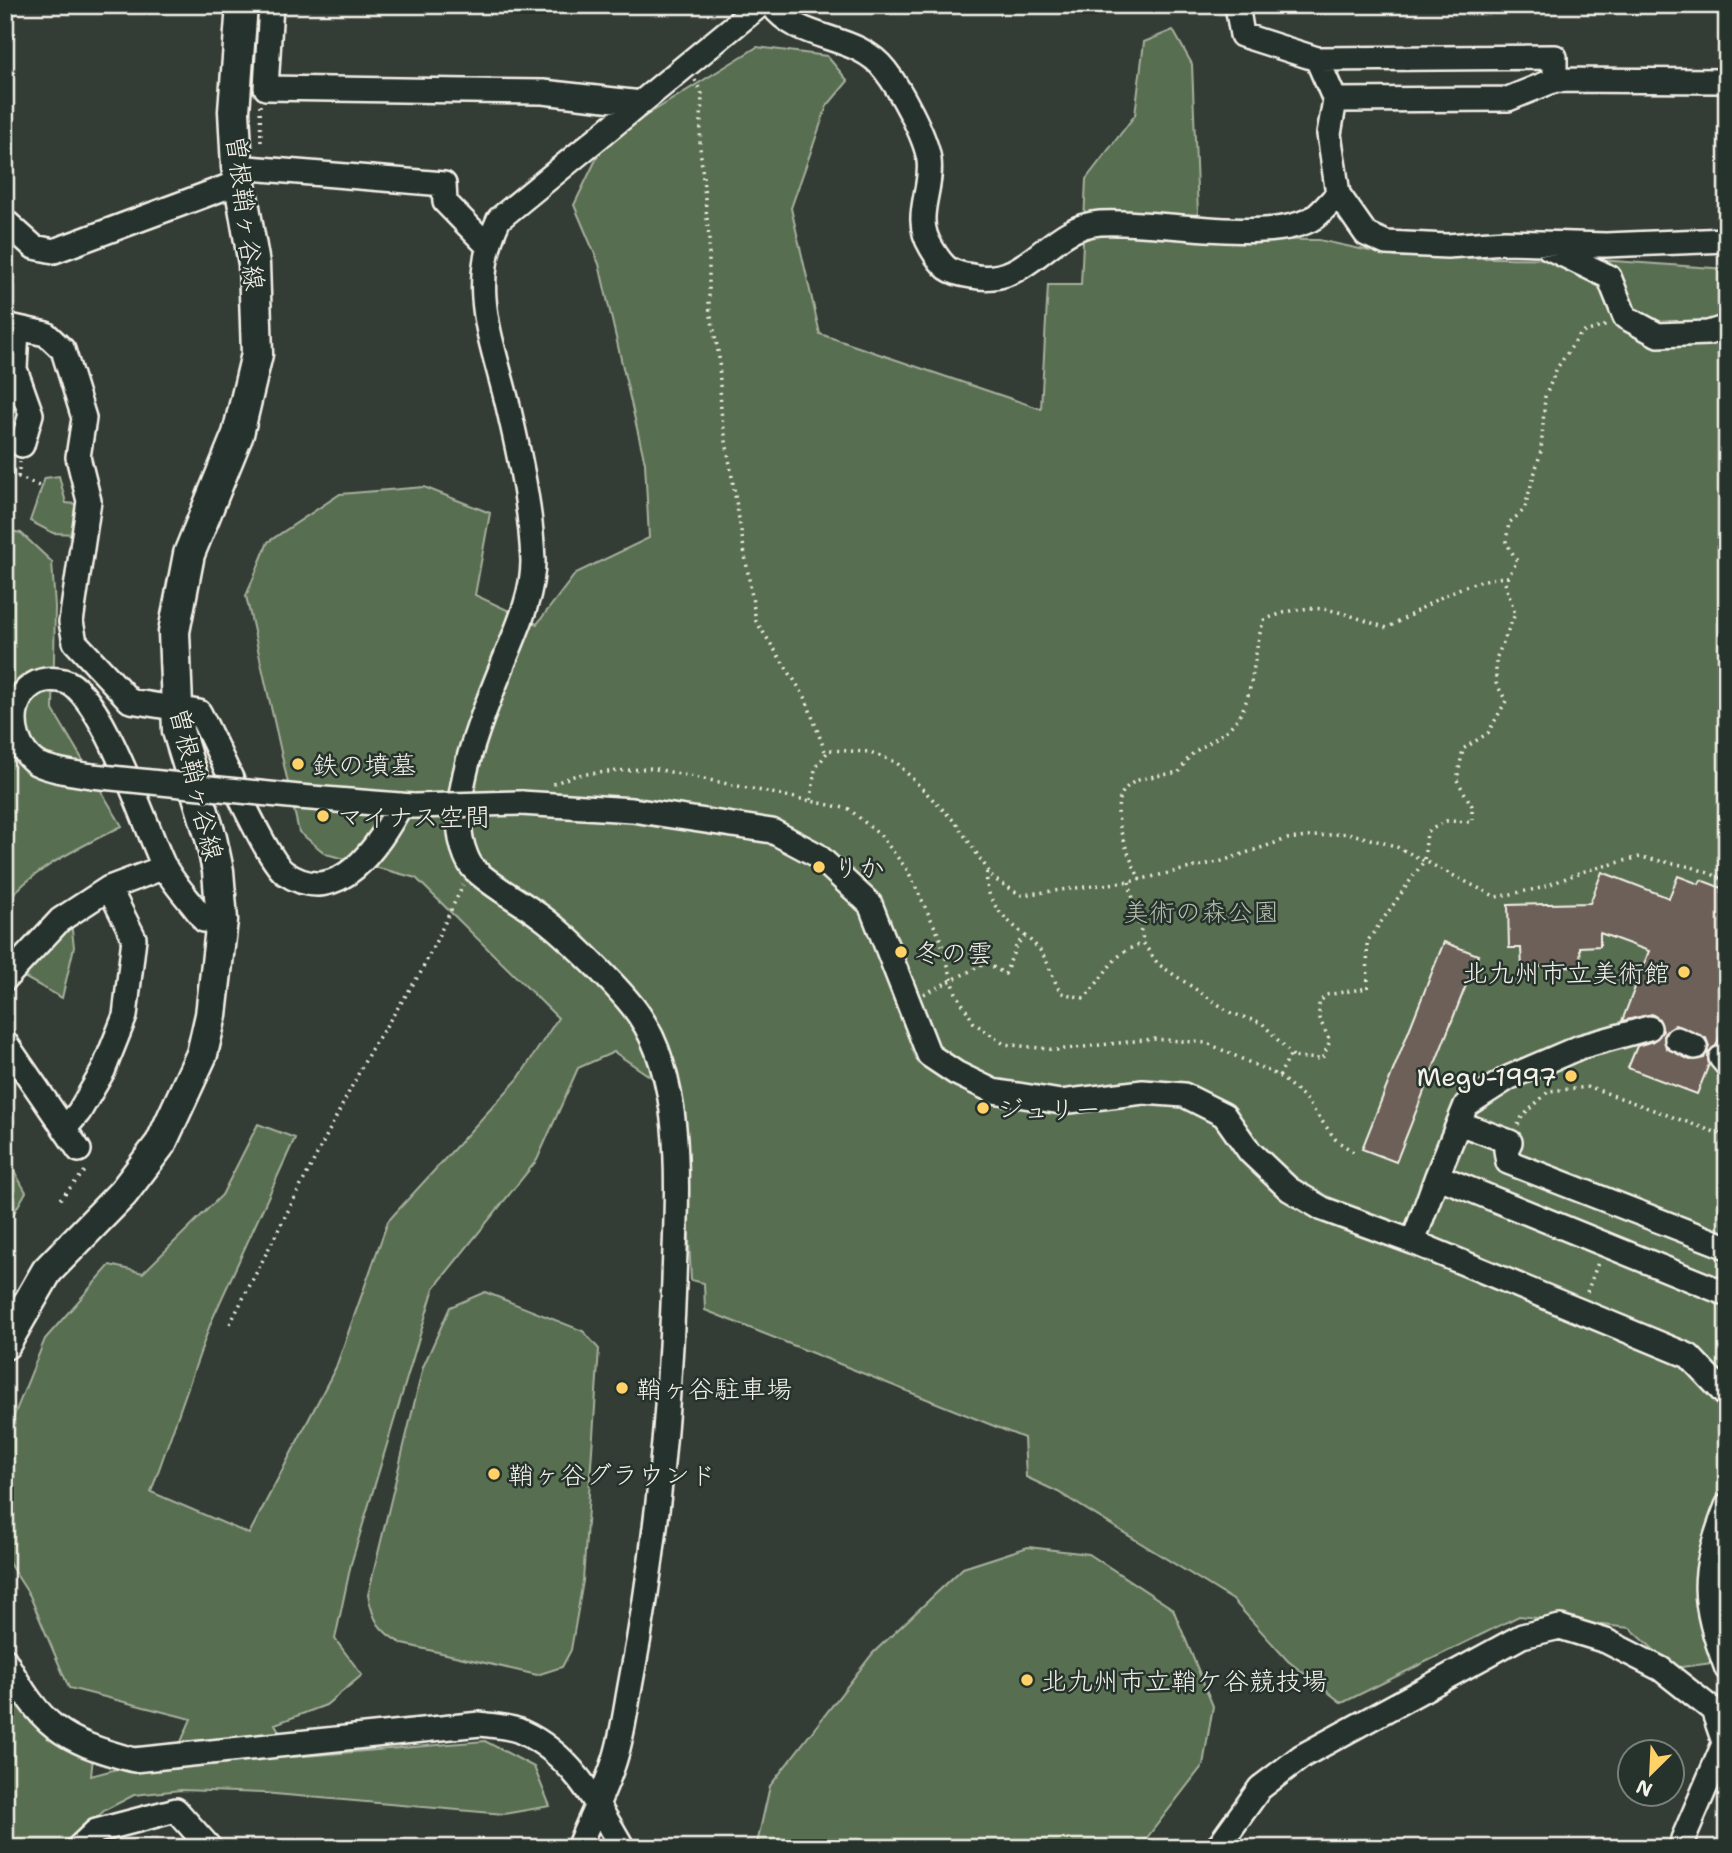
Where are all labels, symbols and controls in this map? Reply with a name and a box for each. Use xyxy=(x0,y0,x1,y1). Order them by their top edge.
street label: 曽根鞘ヶ谷線 xyxy=(219,133,273,293)
street label: 曽根鞘ヶ谷線 xyxy=(162,704,232,864)
place label: 鉄の墳墓 xyxy=(312,747,416,782)
marker: 鉄の墳墓 xyxy=(290,756,306,772)
place label: マイナス空間 xyxy=(337,799,490,834)
marker: マイナス空間 xyxy=(315,808,331,824)
place label: りか xyxy=(833,850,885,885)
marker: りか xyxy=(811,859,827,875)
park label: 美術の森公園 xyxy=(1123,894,1279,929)
place label: 冬の雲 xyxy=(915,935,993,970)
marker: 冬の雲 xyxy=(893,944,909,960)
place label: 北九州市立美術館 xyxy=(1462,955,1670,990)
marker: 北九州市立美術館 xyxy=(1676,964,1692,980)
place label: Megu-1997 xyxy=(1416,1059,1557,1094)
marker: Megu-1997 xyxy=(1563,1068,1579,1084)
place label: ジュリー xyxy=(997,1091,1101,1126)
marker: ジュリー xyxy=(975,1100,991,1116)
place label: 鞘ヶ谷駐車場 xyxy=(636,1371,792,1406)
marker: 鞘ヶ谷駐車場 xyxy=(614,1380,630,1396)
place label: 鞘ヶ谷グラウンド xyxy=(508,1457,716,1492)
marker: 鞘ヶ谷グラウンド xyxy=(486,1466,502,1482)
place label: 北九州市立鞘ケ谷競技場 xyxy=(1041,1663,1327,1698)
marker: 北九州市立鞘ケ谷競技場 xyxy=(1019,1672,1035,1688)
north arrow xyxy=(1616,1738,1686,1808)
text: N xyxy=(1632,1774,1656,1803)

